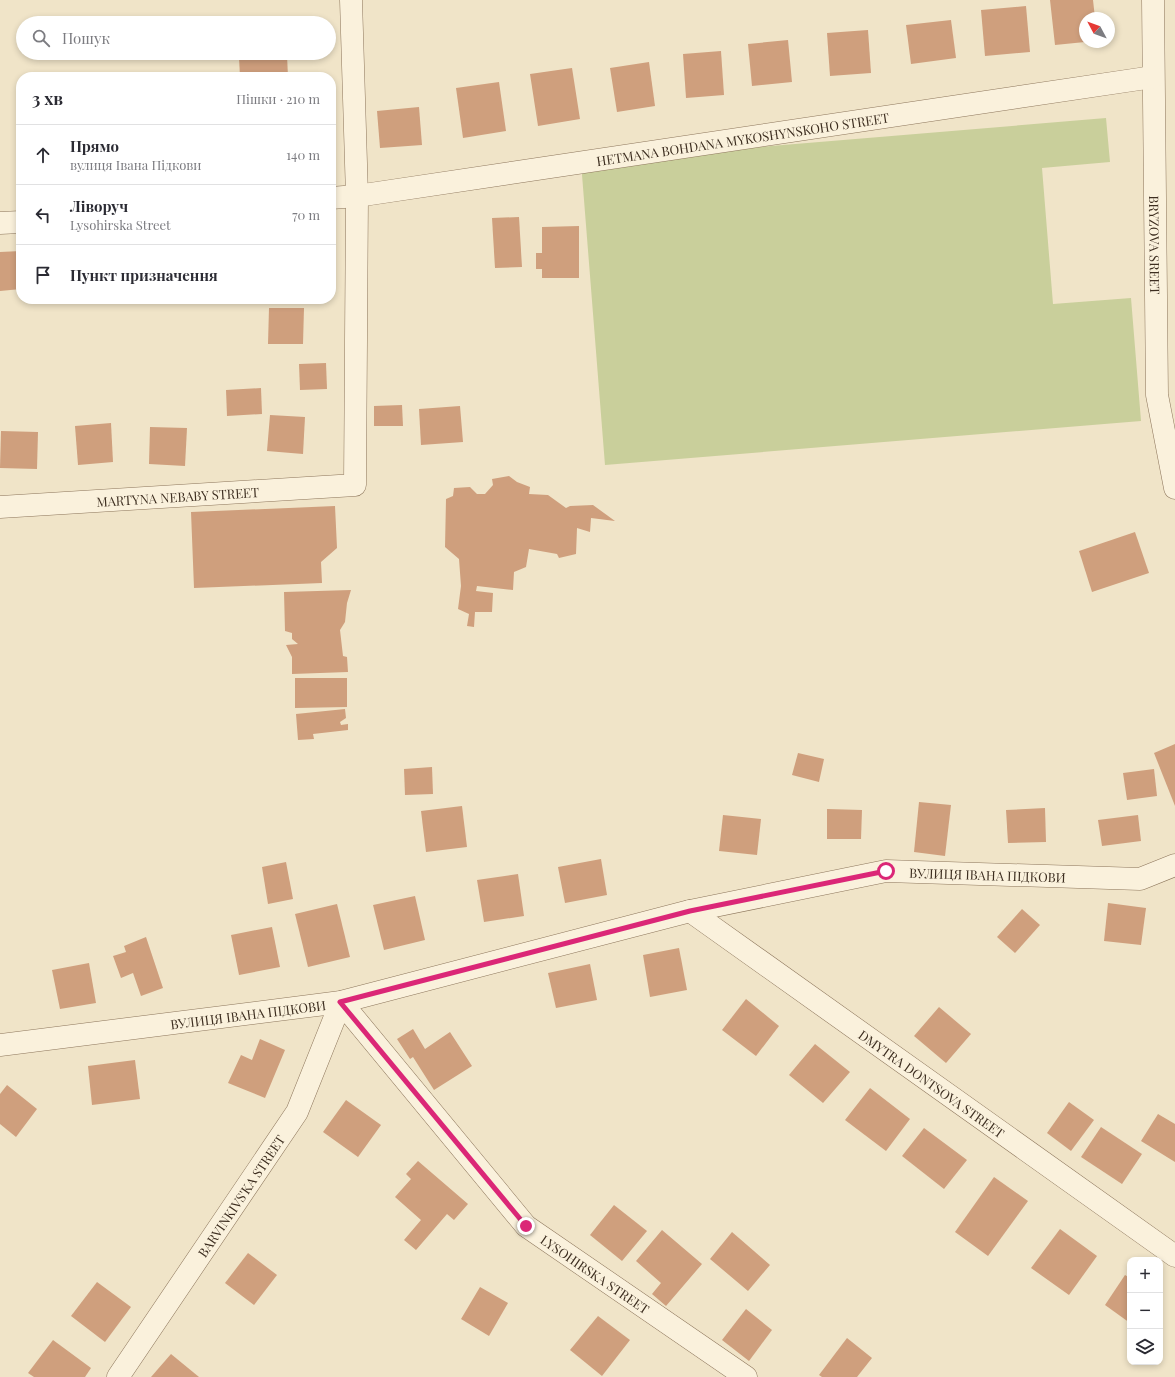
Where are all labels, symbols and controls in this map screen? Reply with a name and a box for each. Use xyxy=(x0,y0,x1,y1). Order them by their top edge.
north arrow xyxy=(1079,12,1115,48)
search box xyxy=(16,16,336,60)
icon: search xyxy=(30,27,52,49)
text: Пошук xyxy=(62,28,110,48)
text: 3 хв xyxy=(32,87,63,109)
text: Пішки · 210 m xyxy=(236,90,320,107)
street label: HETMANA BOHDANA MYKOSHYNSKOHO STREET xyxy=(595,108,890,169)
text: Прямо xyxy=(70,136,119,156)
icon: ahead xyxy=(32,144,54,166)
text: 140 m xyxy=(286,146,320,163)
text: вулиця Івана Підкови xyxy=(70,156,202,173)
street label: BRYZOVA SREET xyxy=(1146,195,1164,295)
text: Ліворуч xyxy=(70,196,128,216)
icon: left xyxy=(32,204,54,226)
text: 70 m xyxy=(292,206,320,223)
text: Lysohirska Street xyxy=(70,216,171,233)
icon: arrive xyxy=(32,264,54,286)
text: Пункт призначення xyxy=(70,265,218,285)
street label: MARTYNA NEBABY STREET xyxy=(96,482,259,510)
route start xyxy=(877,862,895,880)
street label: ВУЛИЦЯ ІВАНА ПІДКОВИ xyxy=(909,863,1066,885)
street label: ВУЛИЦЯ ІВАНА ПІДКОВИ xyxy=(169,995,327,1032)
street label: DMYTRA DONTSOVA STREET xyxy=(856,1025,1008,1141)
street label: BARVINKIVS'KA STREET xyxy=(193,1131,288,1260)
route end xyxy=(517,1217,535,1235)
street label: LYSOHIRSKA STREET xyxy=(538,1230,653,1317)
map controls xyxy=(1127,1257,1163,1365)
button: + xyxy=(1127,1257,1163,1293)
button: − xyxy=(1127,1293,1163,1329)
button: layers xyxy=(1127,1329,1163,1365)

